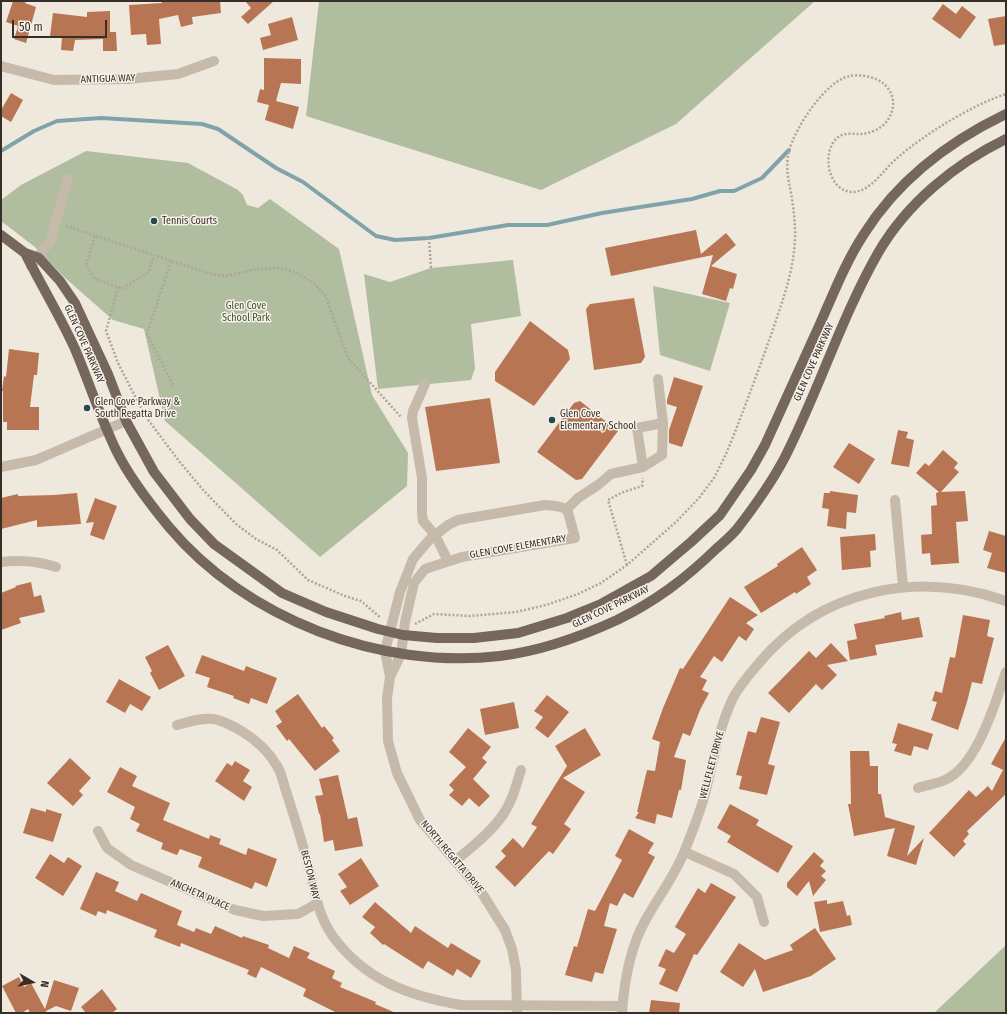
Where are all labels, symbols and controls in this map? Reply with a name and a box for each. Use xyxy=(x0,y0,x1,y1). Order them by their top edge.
scale bar xyxy=(14,12,109,38)
text: 50 m xyxy=(19,20,43,34)
street label: ANTIGUA WAY xyxy=(80,72,136,86)
place label: Tennis Courts xyxy=(162,215,217,227)
marker: Tennis Courts xyxy=(149,216,159,226)
park label: Glen Cove School Park xyxy=(222,300,270,324)
street label: GLEN COVE PARKWAY xyxy=(61,303,107,385)
street label: GLEN COVE PARKWAY xyxy=(791,321,837,403)
place label: Glen Cove Parkway & South Regatta Drive xyxy=(95,396,180,420)
marker: Glen Cove Parkway & South Regatta Drive xyxy=(82,403,92,413)
place label: Glen Cove Elementary School xyxy=(560,408,636,432)
marker: Glen Cove Elementary School xyxy=(547,415,557,425)
street label: GLEN COVE ELEMENTARY xyxy=(469,533,567,561)
street label: GLEN COVE PARKWAY xyxy=(570,583,652,631)
street label: WELLFLEET DRIVE xyxy=(697,730,727,800)
street label: NORTH REGATTA DRIVE xyxy=(418,818,486,896)
street label: BESTON WAY xyxy=(298,849,322,901)
street label: ANCHETA PLACE xyxy=(169,877,231,913)
north arrow xyxy=(12,962,52,1002)
text: N xyxy=(37,980,51,988)

